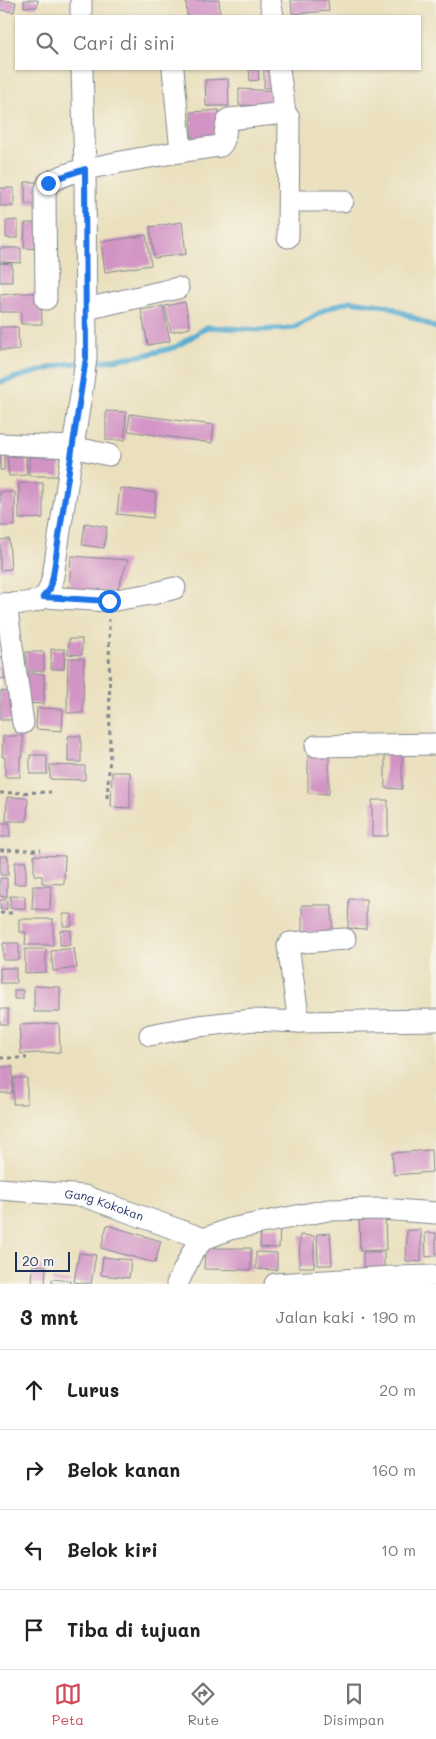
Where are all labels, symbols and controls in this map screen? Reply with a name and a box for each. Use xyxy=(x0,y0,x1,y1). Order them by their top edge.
search box xyxy=(15,15,421,70)
icon: search xyxy=(33,29,61,57)
text: Cari di sini xyxy=(73,30,175,55)
route end xyxy=(37,172,60,195)
route start xyxy=(98,590,121,613)
street label: Gang Kokokan xyxy=(64,1185,146,1224)
scale bar xyxy=(15,1249,70,1272)
text: 20 m xyxy=(22,1251,54,1270)
text: 3 mnt xyxy=(20,1303,78,1330)
text: Jalan kaki · 190 m xyxy=(276,1306,416,1327)
icon: ahead xyxy=(20,1376,48,1404)
text: Lurus xyxy=(67,1377,119,1402)
text: 20 m xyxy=(379,1379,416,1400)
icon: right xyxy=(20,1456,48,1484)
text: Belok kanan xyxy=(67,1457,180,1482)
text: 160 m xyxy=(371,1459,416,1480)
icon: left xyxy=(20,1536,48,1564)
text: Belok kiri xyxy=(67,1537,158,1562)
text: 10 m xyxy=(381,1539,416,1560)
icon: arrive xyxy=(20,1616,48,1644)
text: Tiba di tujuan xyxy=(67,1617,200,1642)
tab: Peta xyxy=(52,1680,84,1729)
tab: Rute xyxy=(188,1680,219,1729)
tab: Disimpan xyxy=(323,1680,384,1729)

